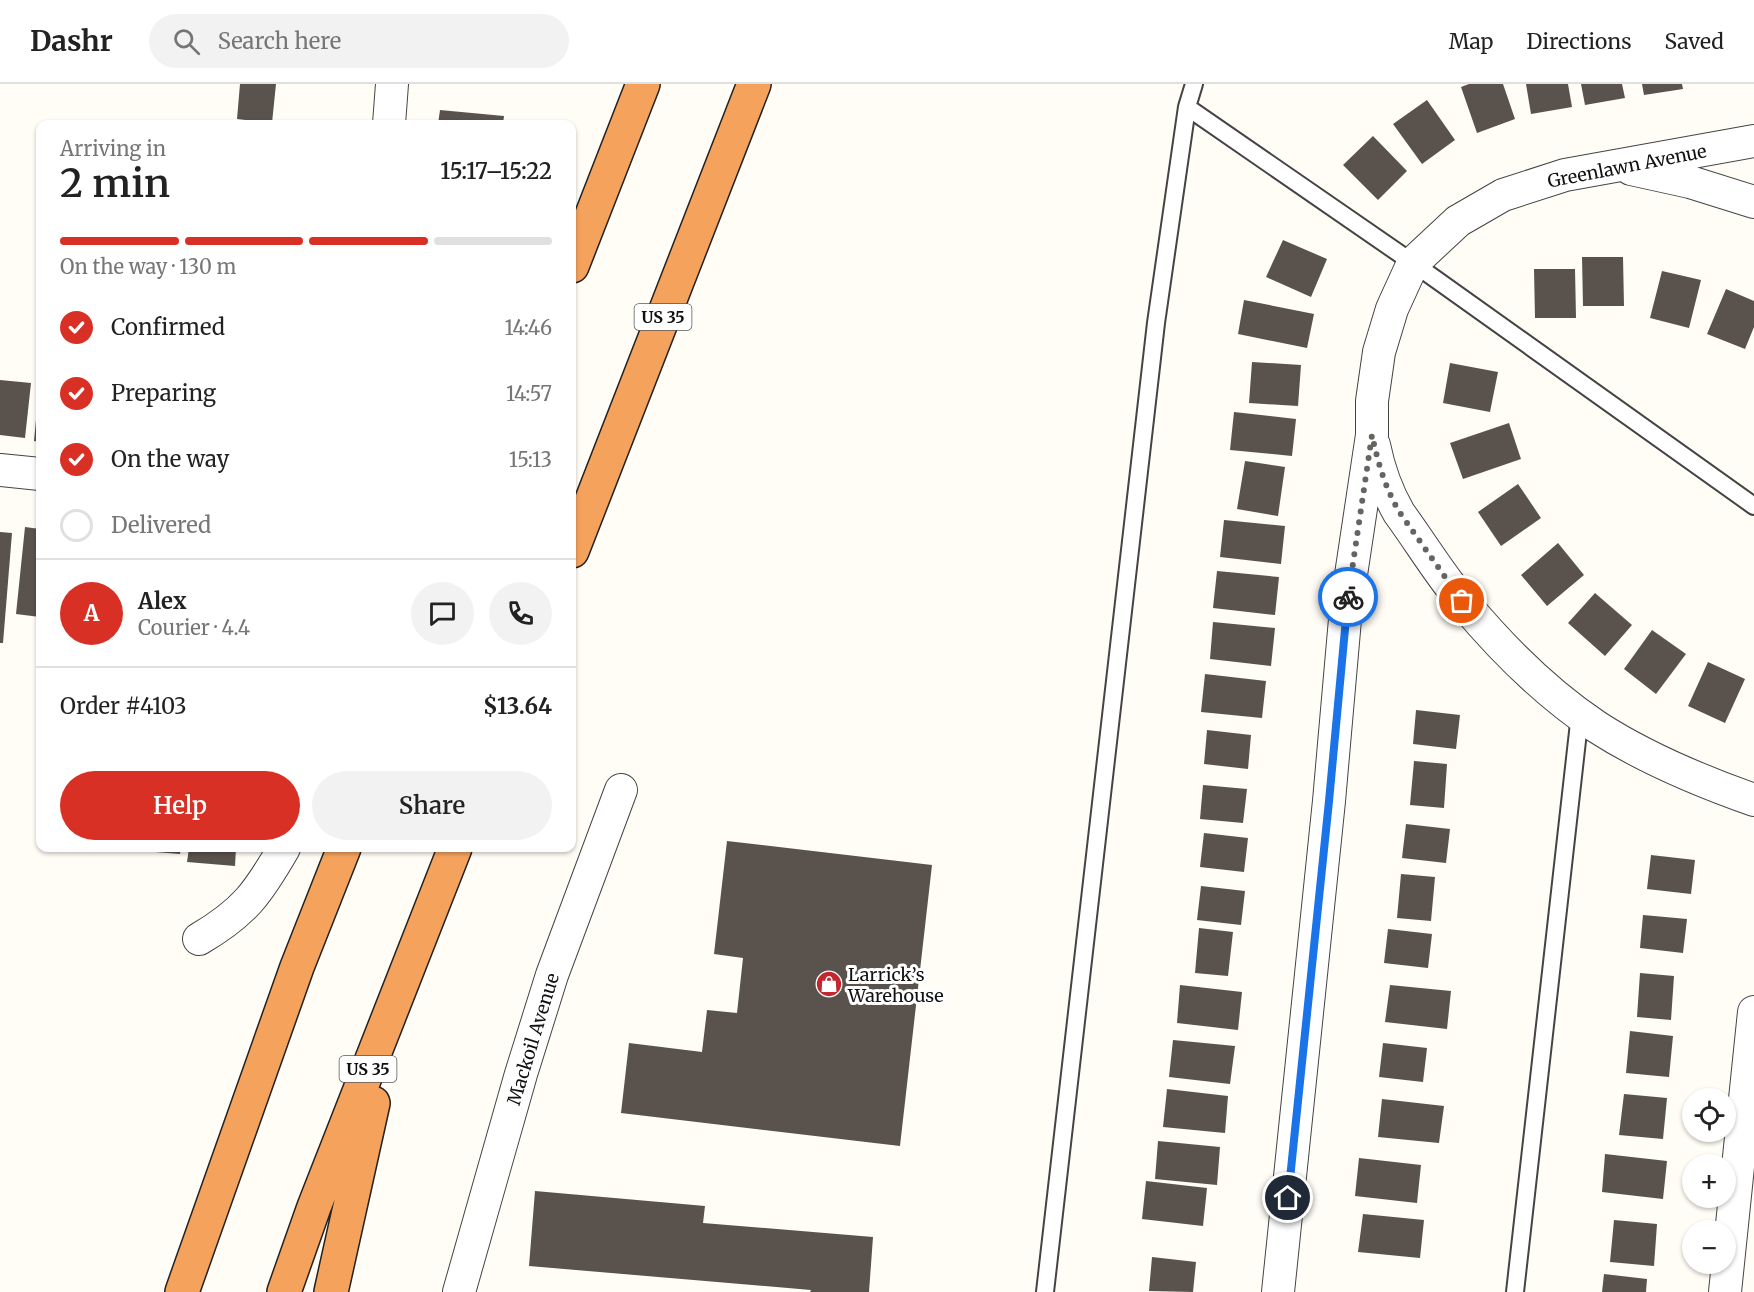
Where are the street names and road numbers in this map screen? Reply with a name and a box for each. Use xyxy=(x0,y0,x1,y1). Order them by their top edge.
street label: Greenlawn Avenue xyxy=(1546,139,1708,193)
road number: US 35 xyxy=(634,304,692,330)
street label: Mackoil Avenue xyxy=(502,970,564,1108)
road number: US 35 xyxy=(340,1056,397,1082)

